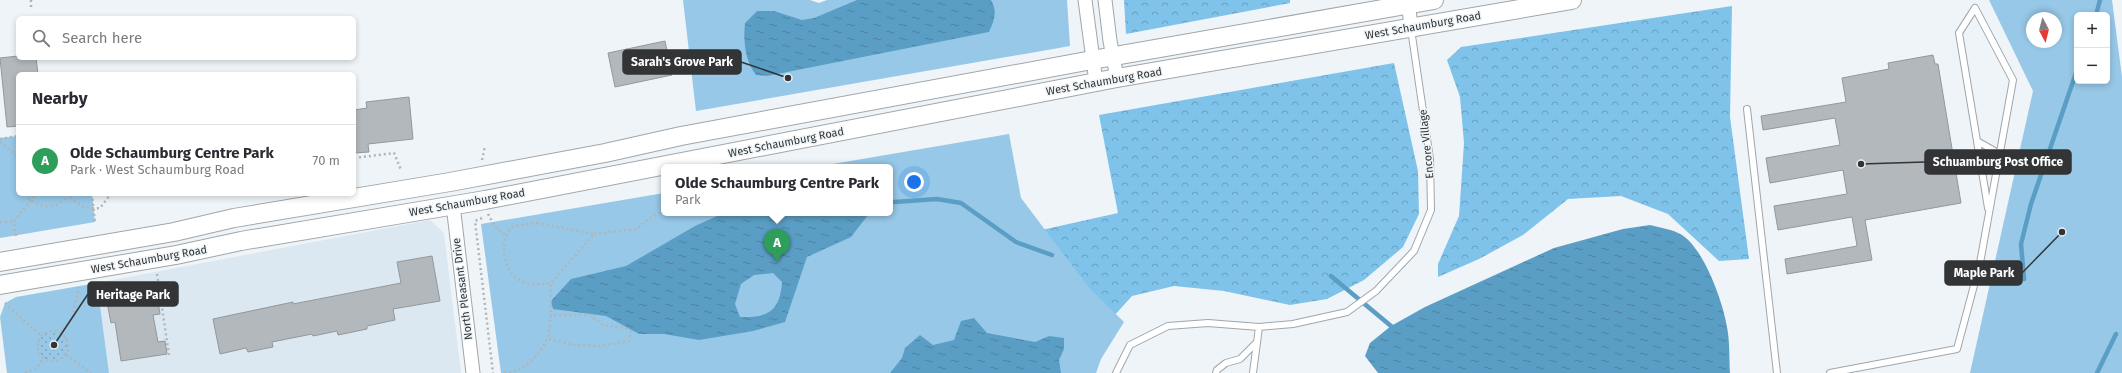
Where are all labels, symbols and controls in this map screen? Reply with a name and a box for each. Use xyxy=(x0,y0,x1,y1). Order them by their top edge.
street label: West Schaumburg Road xyxy=(1364,9,1482,42)
north arrow xyxy=(2026,12,2062,48)
map controls xyxy=(2074,12,2110,84)
button: + xyxy=(2074,12,2110,48)
search box xyxy=(16,16,356,60)
icon: search xyxy=(30,27,52,49)
text: Search here xyxy=(62,29,142,47)
button: − xyxy=(2074,48,2110,84)
callout: Sarah's Grove Park xyxy=(623,50,741,74)
text: Sarah's Grove Park xyxy=(631,55,733,69)
street label: West Schaumburg Road xyxy=(1045,65,1163,98)
text: Nearby xyxy=(32,88,87,109)
street label: Encore Village xyxy=(1416,109,1437,179)
street label: West Schaumburg Road xyxy=(727,125,845,160)
text: Olde Schaumburg Centre Park xyxy=(70,144,274,162)
callout: Schuamburg Post Office xyxy=(1925,150,2071,174)
text: A xyxy=(41,153,49,168)
text: 70 m xyxy=(313,153,340,168)
text: Schuamburg Post Office xyxy=(1933,155,2064,169)
text: Park · West Schaumburg Road xyxy=(70,162,245,177)
popup xyxy=(661,164,893,216)
your location xyxy=(904,172,924,192)
text: Olde Schaumburg Centre Park xyxy=(675,174,879,192)
street label: West Schaumburg Road xyxy=(408,186,526,219)
text: Park xyxy=(675,192,701,207)
pin: A xyxy=(764,229,790,262)
street label: North Pleasant Drive xyxy=(450,237,475,341)
street label: West Schaumburg Road xyxy=(90,243,208,276)
callout: Maple Park xyxy=(1945,261,2022,285)
text: Maple Park xyxy=(1954,266,2015,280)
callout: Heritage Park xyxy=(88,282,178,306)
text: Heritage Park xyxy=(96,288,170,302)

